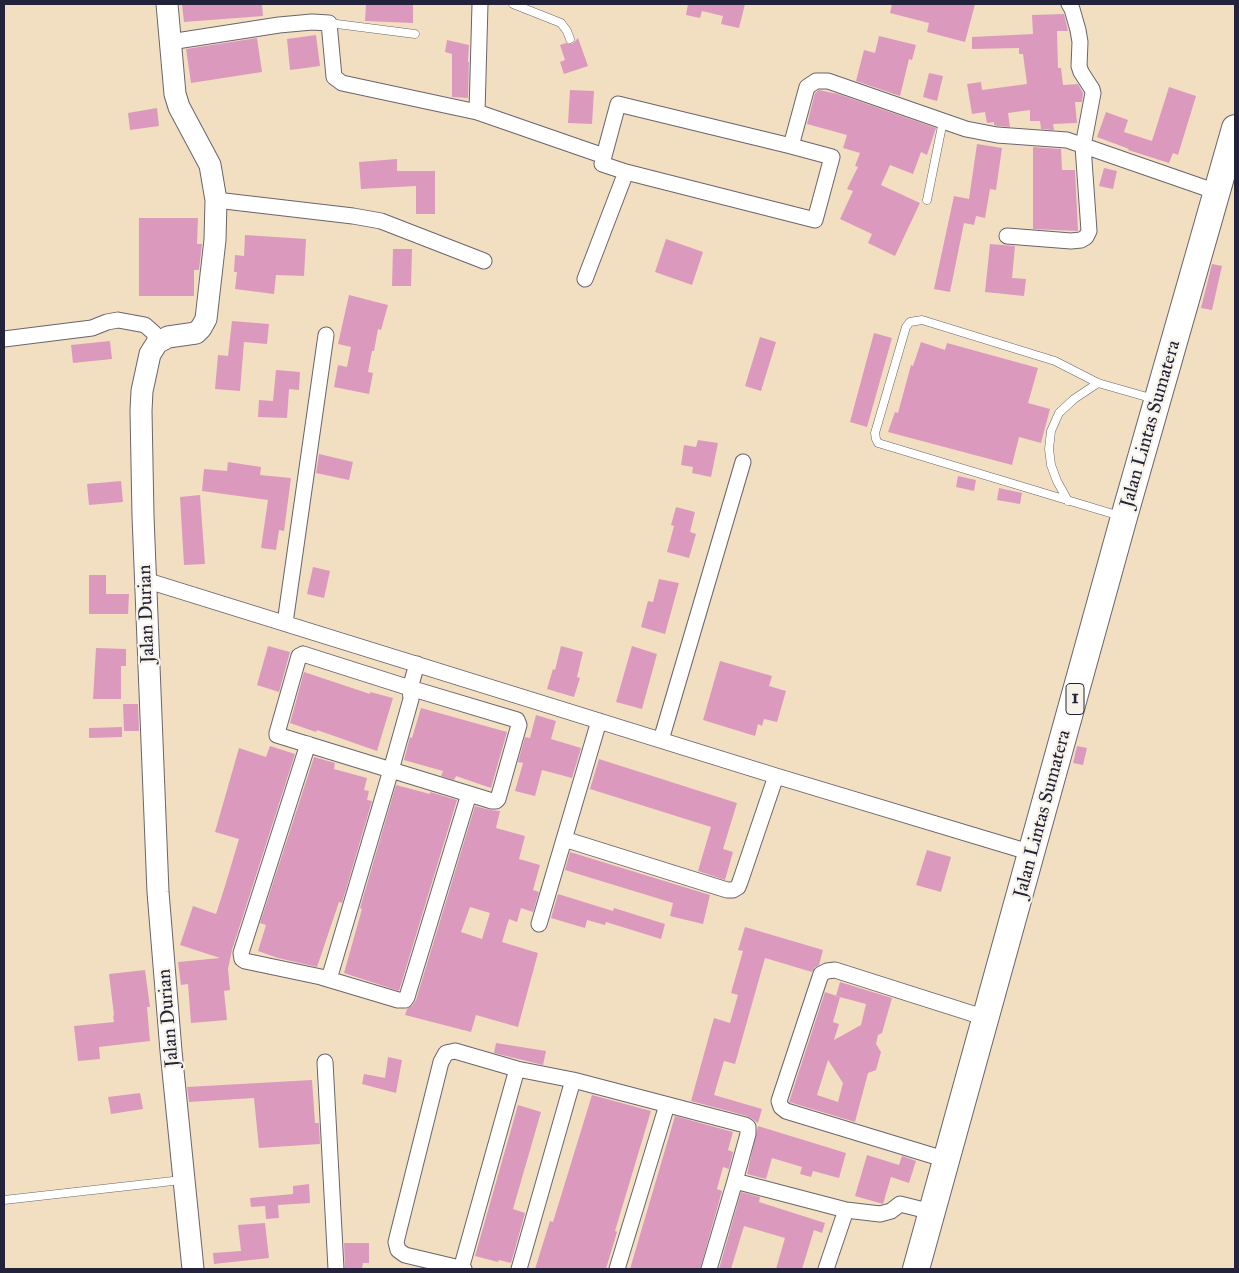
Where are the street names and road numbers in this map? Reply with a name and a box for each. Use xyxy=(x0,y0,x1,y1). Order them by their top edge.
street label: Jalan Lintas Sumatera xyxy=(1116,338,1186,510)
street label: Jalan Durian xyxy=(134,564,160,664)
road number: 1 xyxy=(1066,684,1084,714)
street label: Jalan Lintas Sumatera xyxy=(1010,728,1076,900)
street label: Jalan Durian xyxy=(153,968,185,1068)

